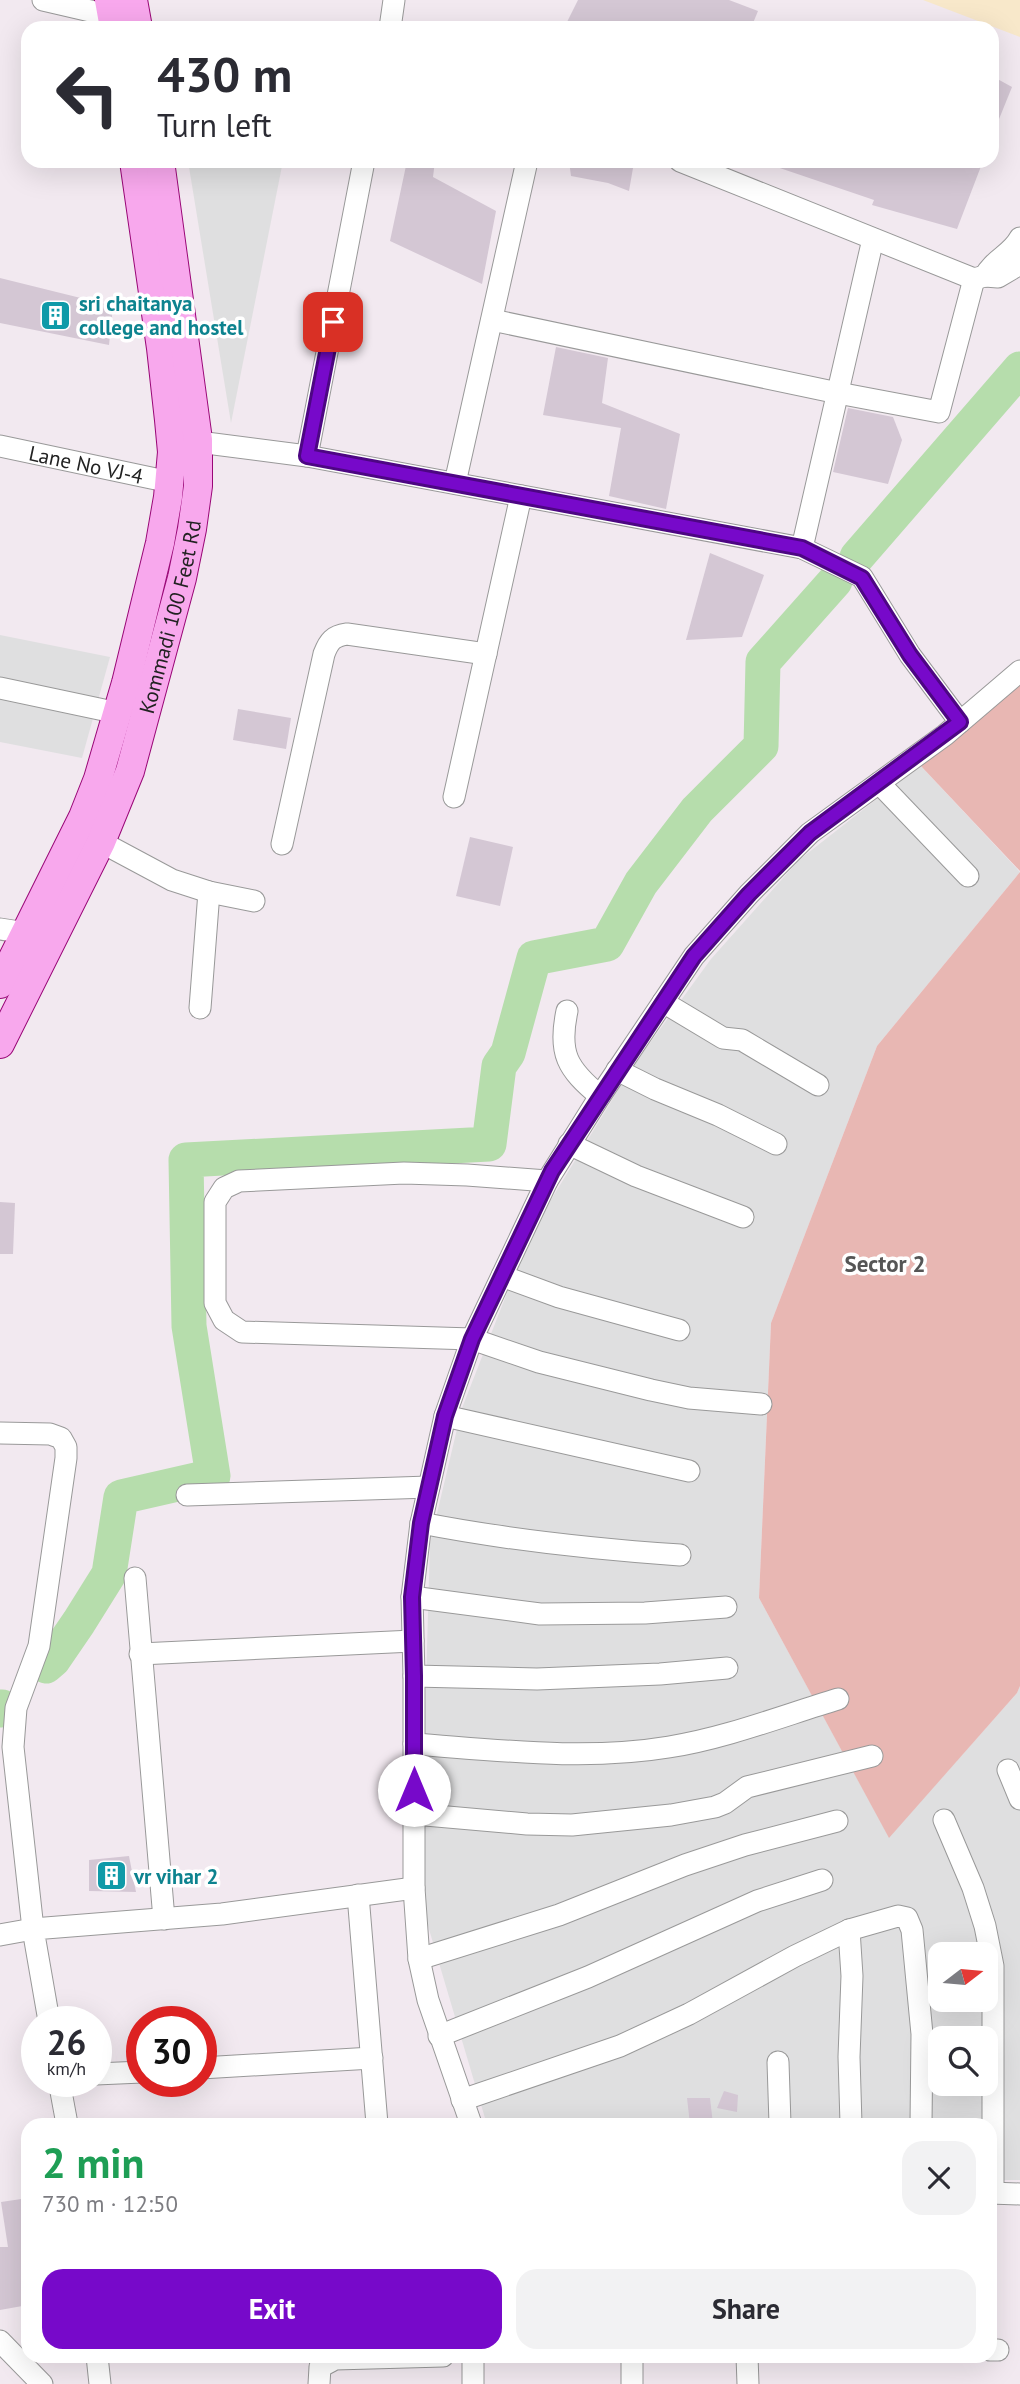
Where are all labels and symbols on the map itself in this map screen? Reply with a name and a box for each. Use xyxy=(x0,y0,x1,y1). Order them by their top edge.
place label: sri chaitanya college and hostel xyxy=(79,290,244,341)
pin xyxy=(303,292,363,352)
building icon: sri chaitanya college and hostel xyxy=(39,298,73,332)
street label: Lane No VJ-4 xyxy=(26,439,146,489)
street label: Kommadi 100 Feet Rd xyxy=(133,518,207,716)
district label: Sector 2 xyxy=(845,1249,925,1278)
position arrow xyxy=(377,1753,451,1827)
building icon: vr vihar 2 xyxy=(94,1859,128,1893)
place label: vr vihar 2 xyxy=(133,1863,218,1890)
north arrow xyxy=(928,1942,998,2012)
speed limit sign: 30 xyxy=(126,2006,217,2097)

